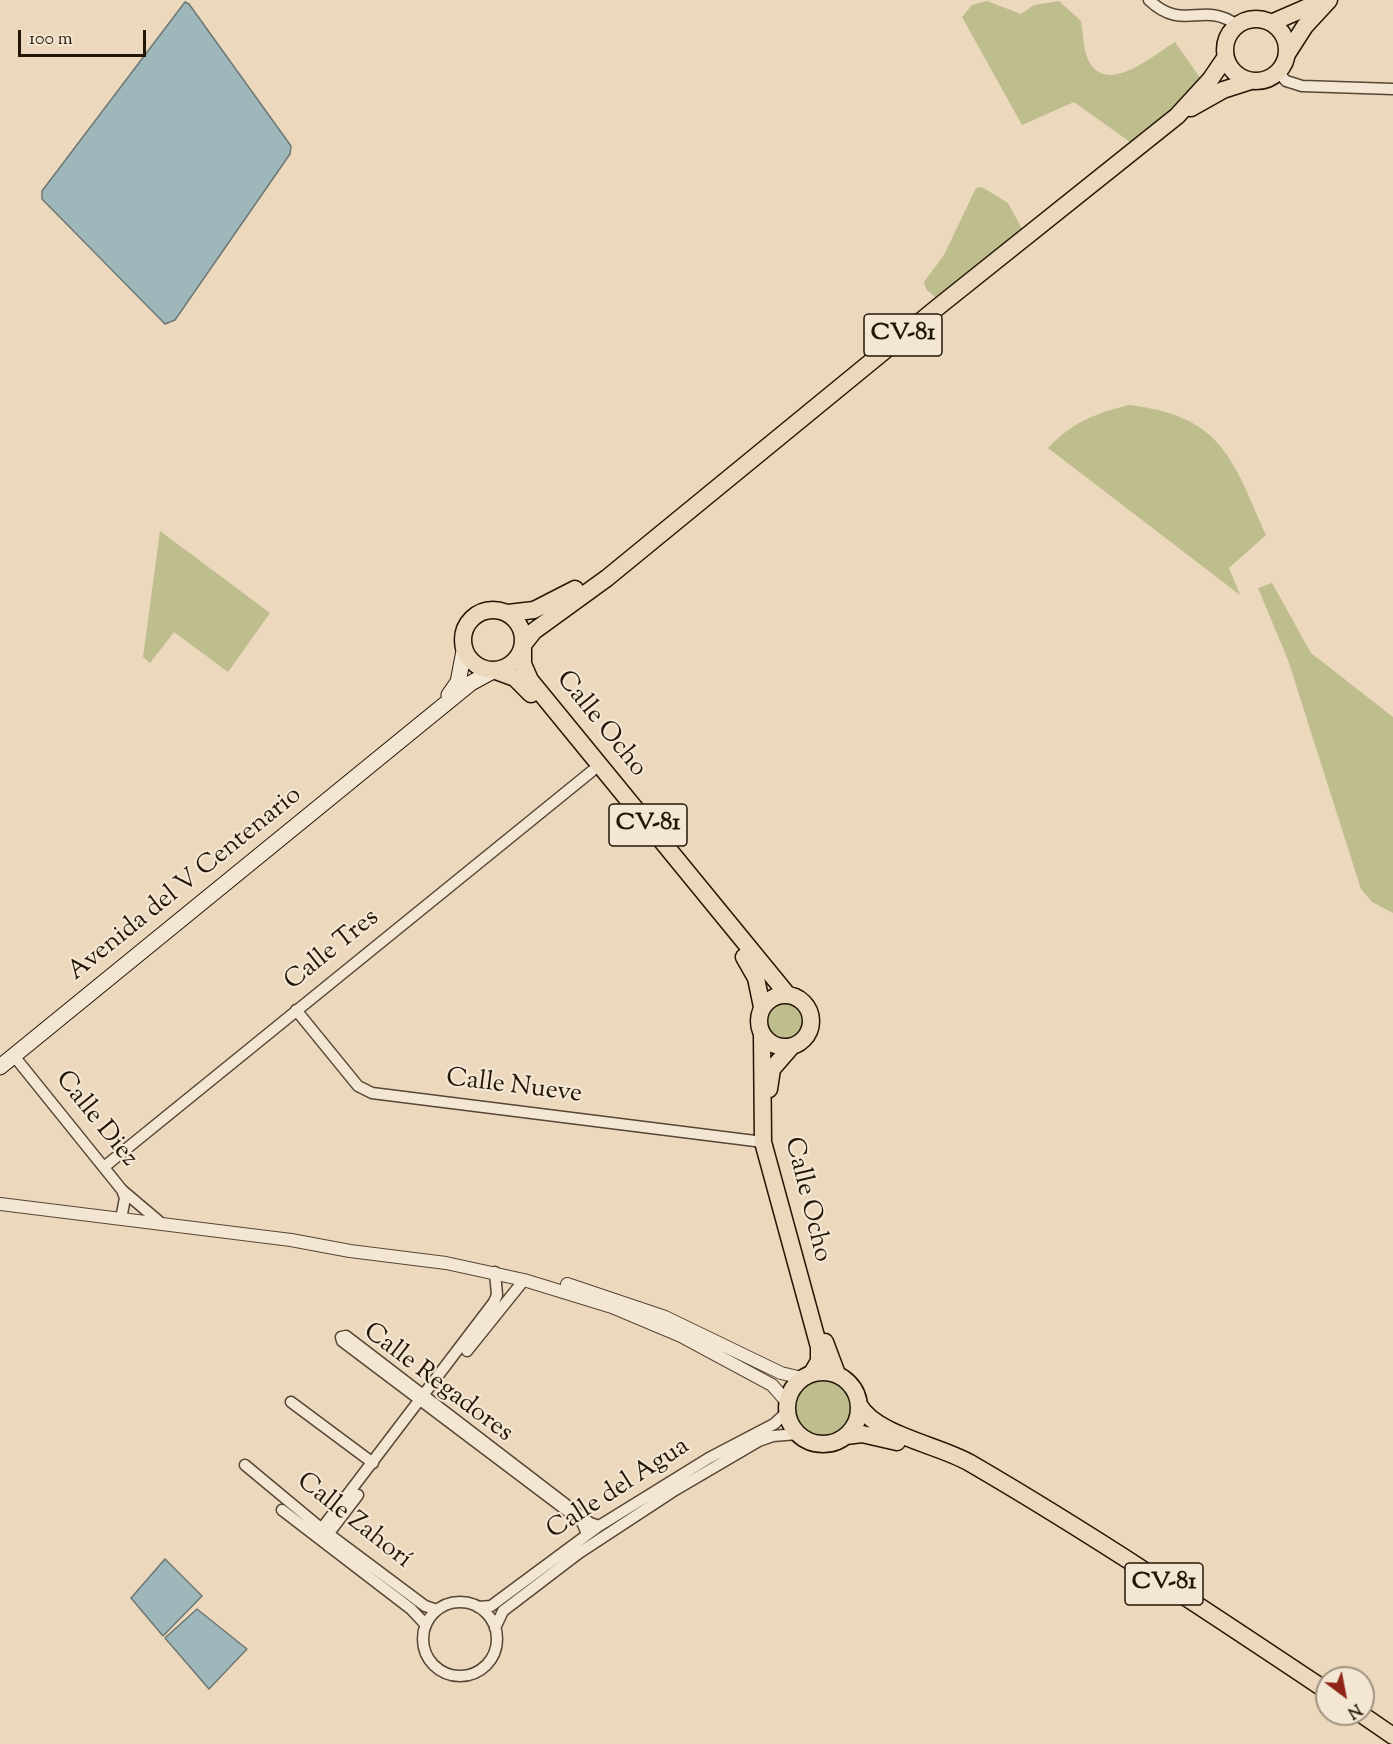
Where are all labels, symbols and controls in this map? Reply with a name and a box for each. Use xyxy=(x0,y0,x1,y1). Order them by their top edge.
scale bar xyxy=(21,18,148,56)
text: 100 m xyxy=(29,27,73,53)
road number: CV-81 xyxy=(864,314,942,356)
street label: Calle Ocho xyxy=(548,666,652,784)
street label: Avenida del V Centenario xyxy=(63,781,309,989)
road number: CV-81 xyxy=(609,804,687,846)
street label: Calle Tres xyxy=(279,903,387,999)
street label: Calle Nueve xyxy=(444,1064,584,1112)
street label: Calle Diez xyxy=(47,1066,143,1174)
street label: Calle Ocho xyxy=(775,1134,837,1266)
street label: Calle Regadores xyxy=(356,1318,518,1450)
street label: Calle del Agua xyxy=(542,1432,696,1548)
street label: Calle Zahorí xyxy=(289,1467,417,1577)
road number: CV-81 xyxy=(1125,1563,1203,1605)
north arrow xyxy=(1315,1666,1375,1726)
text: N xyxy=(1342,1697,1365,1723)

